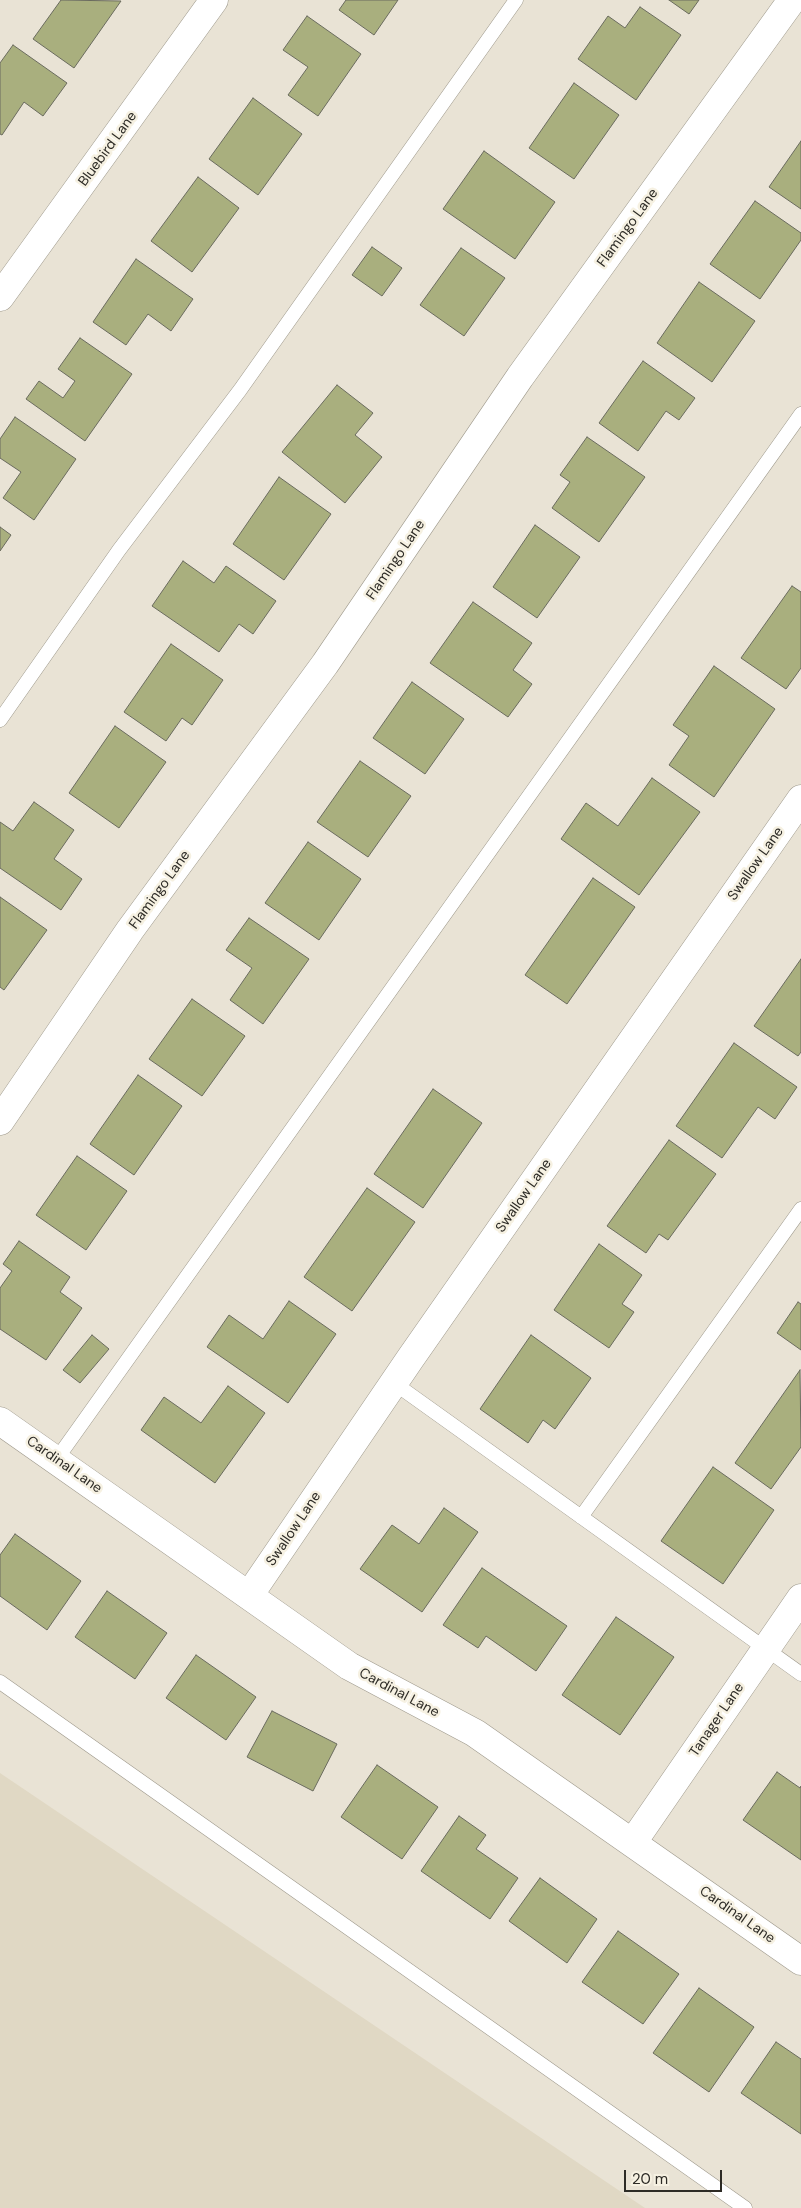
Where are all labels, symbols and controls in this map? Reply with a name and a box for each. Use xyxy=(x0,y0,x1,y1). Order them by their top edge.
street label: Bluebird Lane xyxy=(75,108,141,190)
street label: Flamingo Lane xyxy=(594,186,662,270)
street label: Flamingo Lane xyxy=(363,517,429,603)
street label: Swallow Lane xyxy=(725,824,787,904)
street label: Flamingo Lane xyxy=(126,848,194,932)
street label: Swallow Lane xyxy=(493,1156,555,1236)
street label: Cardinal Lane xyxy=(23,1433,105,1497)
street label: Swallow Lane xyxy=(263,1489,325,1569)
street label: Cardinal Lane xyxy=(356,1665,442,1721)
street label: Tanager Lane xyxy=(686,1680,748,1760)
street label: Cardinal Lane xyxy=(696,1883,778,1947)
scale bar xyxy=(626,2160,724,2192)
text: 20 m xyxy=(632,2169,668,2189)

